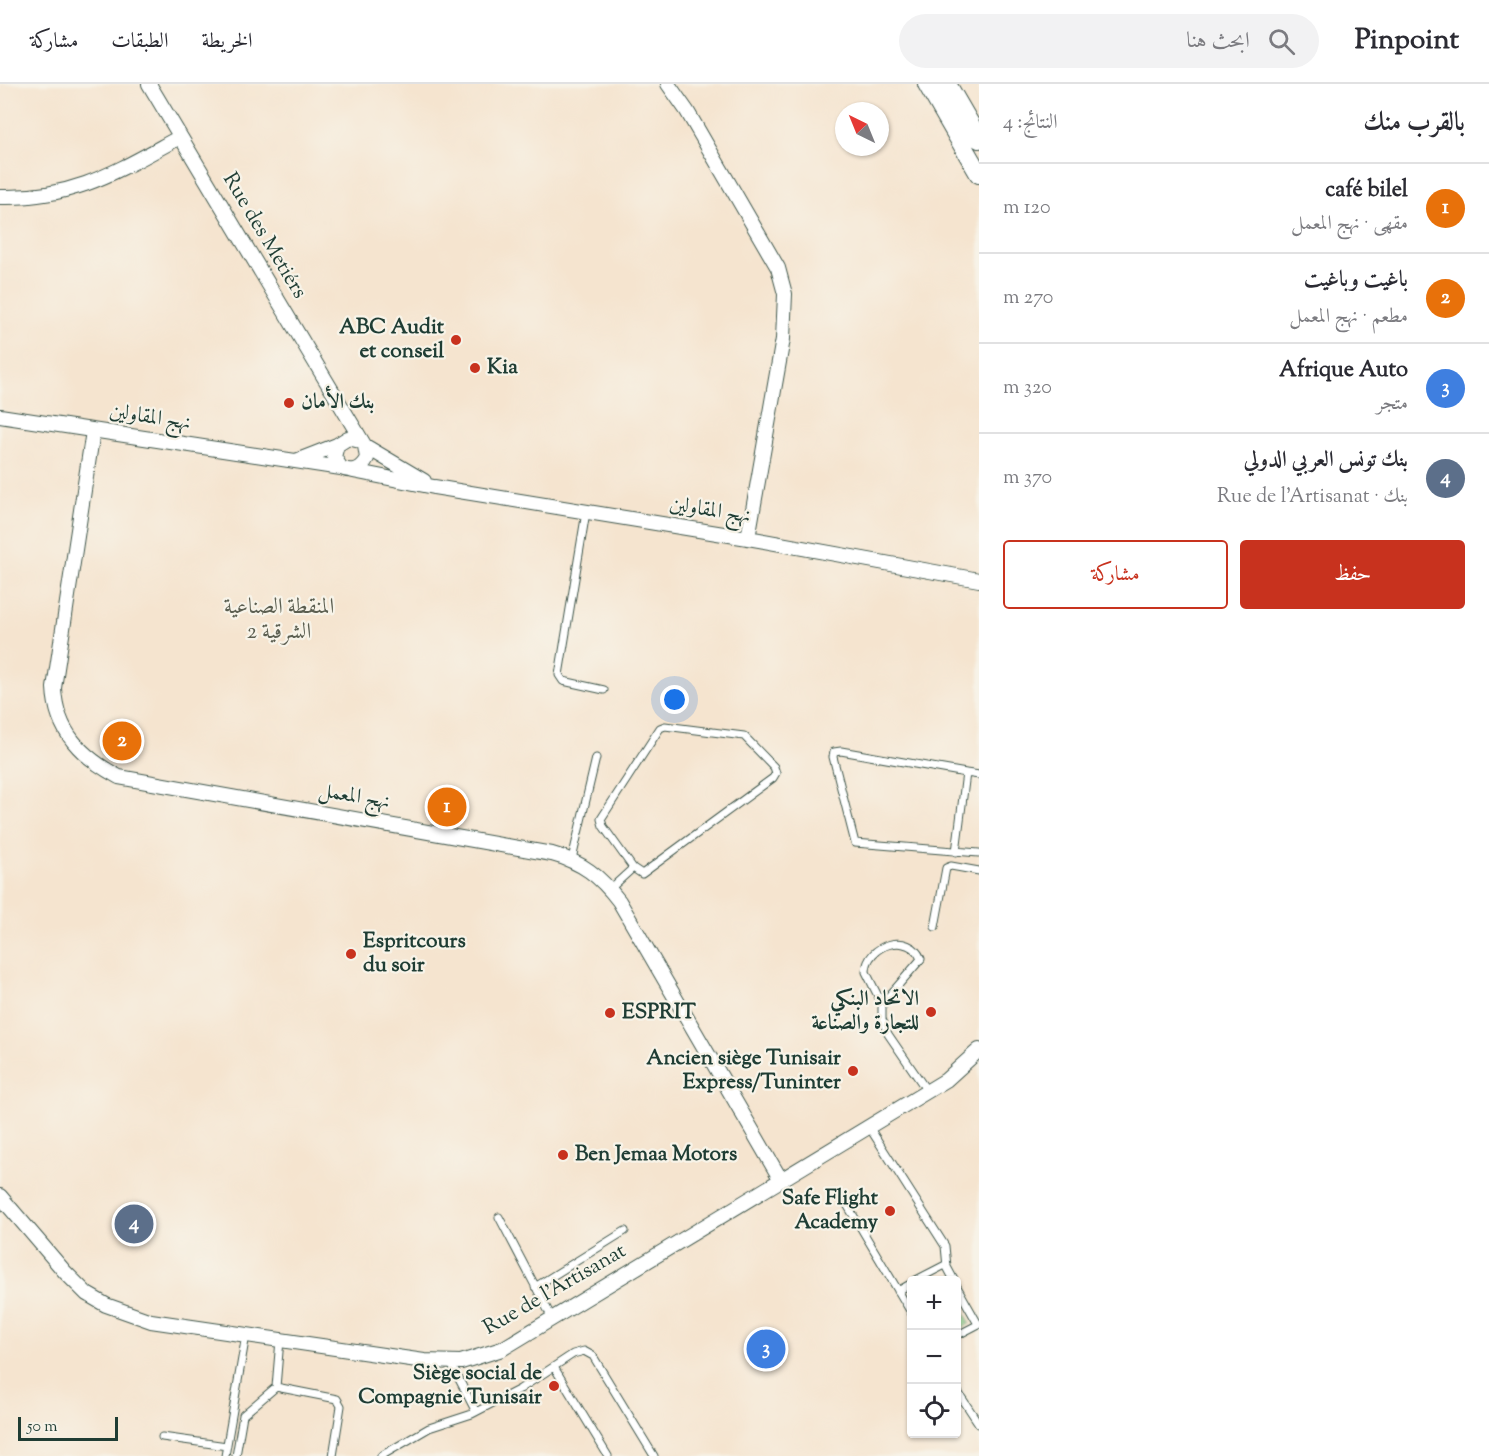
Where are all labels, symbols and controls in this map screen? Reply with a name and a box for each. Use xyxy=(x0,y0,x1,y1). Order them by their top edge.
search box xyxy=(899,14,1319,68)
text: Pinpoint xyxy=(1355,21,1459,61)
icon: search xyxy=(1265,25,1298,58)
text: ابحث هنا xyxy=(1186,26,1250,58)
text: مشاركة xyxy=(30,27,78,57)
text: الطبقات xyxy=(111,27,168,57)
text: الخريطة xyxy=(201,27,253,57)
north arrow xyxy=(835,102,889,156)
text: بالقرب منك xyxy=(1363,105,1465,142)
text: النتائج: 4 xyxy=(1003,109,1058,138)
street label: Rue des Metiérs xyxy=(214,167,314,305)
text: café bilel xyxy=(1325,175,1408,207)
text: 120 m xyxy=(1003,194,1051,223)
text: 1 xyxy=(1442,194,1449,223)
text: مقهى · نهج المعمل xyxy=(1291,210,1408,239)
text: باغيت وباغيت xyxy=(1304,265,1408,297)
text: 270 m xyxy=(1003,284,1053,313)
text: 2 xyxy=(1441,284,1450,313)
text: مطعم · نهج المعمل xyxy=(1289,303,1408,332)
place label: ABC Audit et conseil xyxy=(339,313,445,367)
marker: ABC Audit et conseil xyxy=(449,333,463,347)
place label: Kia xyxy=(487,353,518,383)
text: Afrique Auto xyxy=(1279,355,1408,387)
marker: Kia xyxy=(468,361,482,375)
text: 320 m xyxy=(1003,374,1052,403)
text: 3 xyxy=(1441,374,1450,403)
place label: بنك الأمان xyxy=(301,385,374,418)
text: متجر xyxy=(1376,390,1408,419)
marker: بنك الأمان xyxy=(282,396,296,410)
street label: نهج المقاولين xyxy=(107,397,193,441)
text: بنك تونس العربي الدولي xyxy=(1244,445,1408,477)
text: 370 m xyxy=(1003,464,1052,493)
text: 4 xyxy=(1440,464,1451,493)
text: بنك · Rue de l'Artisanat xyxy=(1217,483,1408,512)
street label: نهج المقاولين xyxy=(667,490,753,534)
button: مشاركة xyxy=(1003,540,1228,609)
button: حفظ xyxy=(1240,540,1465,609)
district label: المنقطة الصناعية الشرقية 2 xyxy=(224,592,334,649)
your location xyxy=(660,685,689,714)
pin: 2 xyxy=(102,718,142,764)
street label: نهج المعمل xyxy=(316,776,392,820)
pin: 1 xyxy=(428,784,466,830)
place label: Espritcours du soir xyxy=(363,927,466,981)
marker: Espritcours du soir xyxy=(344,947,358,961)
place label: الاتحاد البنكي للتجارة والصناعة xyxy=(812,985,919,1039)
place label: ESPRIT xyxy=(622,998,696,1028)
marker: الاتحاد البنكي للتجارة والصناعة xyxy=(924,1005,938,1019)
marker: ESPRIT xyxy=(603,1006,617,1020)
place label: Ancien siège Tunisair Express/Tuninter xyxy=(646,1044,841,1098)
marker: Ancien siège Tunisair Express/Tuninter xyxy=(846,1064,860,1078)
place label: Ben Jemaa Motors xyxy=(575,1140,737,1170)
marker: Ben Jemaa Motors xyxy=(556,1148,570,1162)
place label: Safe Flight Academy xyxy=(782,1184,879,1238)
pin: 4 xyxy=(114,1202,154,1246)
marker: Safe Flight Academy xyxy=(883,1204,897,1218)
street label: Rue de l'Artisanat xyxy=(478,1237,632,1343)
map controls xyxy=(907,1276,961,1438)
button: + xyxy=(907,1276,961,1330)
pin: 3 xyxy=(746,1326,786,1372)
button: − xyxy=(907,1330,961,1384)
place label: Siège social de Compagnie Tunisair xyxy=(358,1359,542,1413)
marker: Siège social de Compagnie Tunisair xyxy=(547,1379,561,1393)
button: locate xyxy=(907,1384,961,1438)
scale bar xyxy=(18,1414,118,1442)
text: 50 m xyxy=(27,1416,58,1439)

